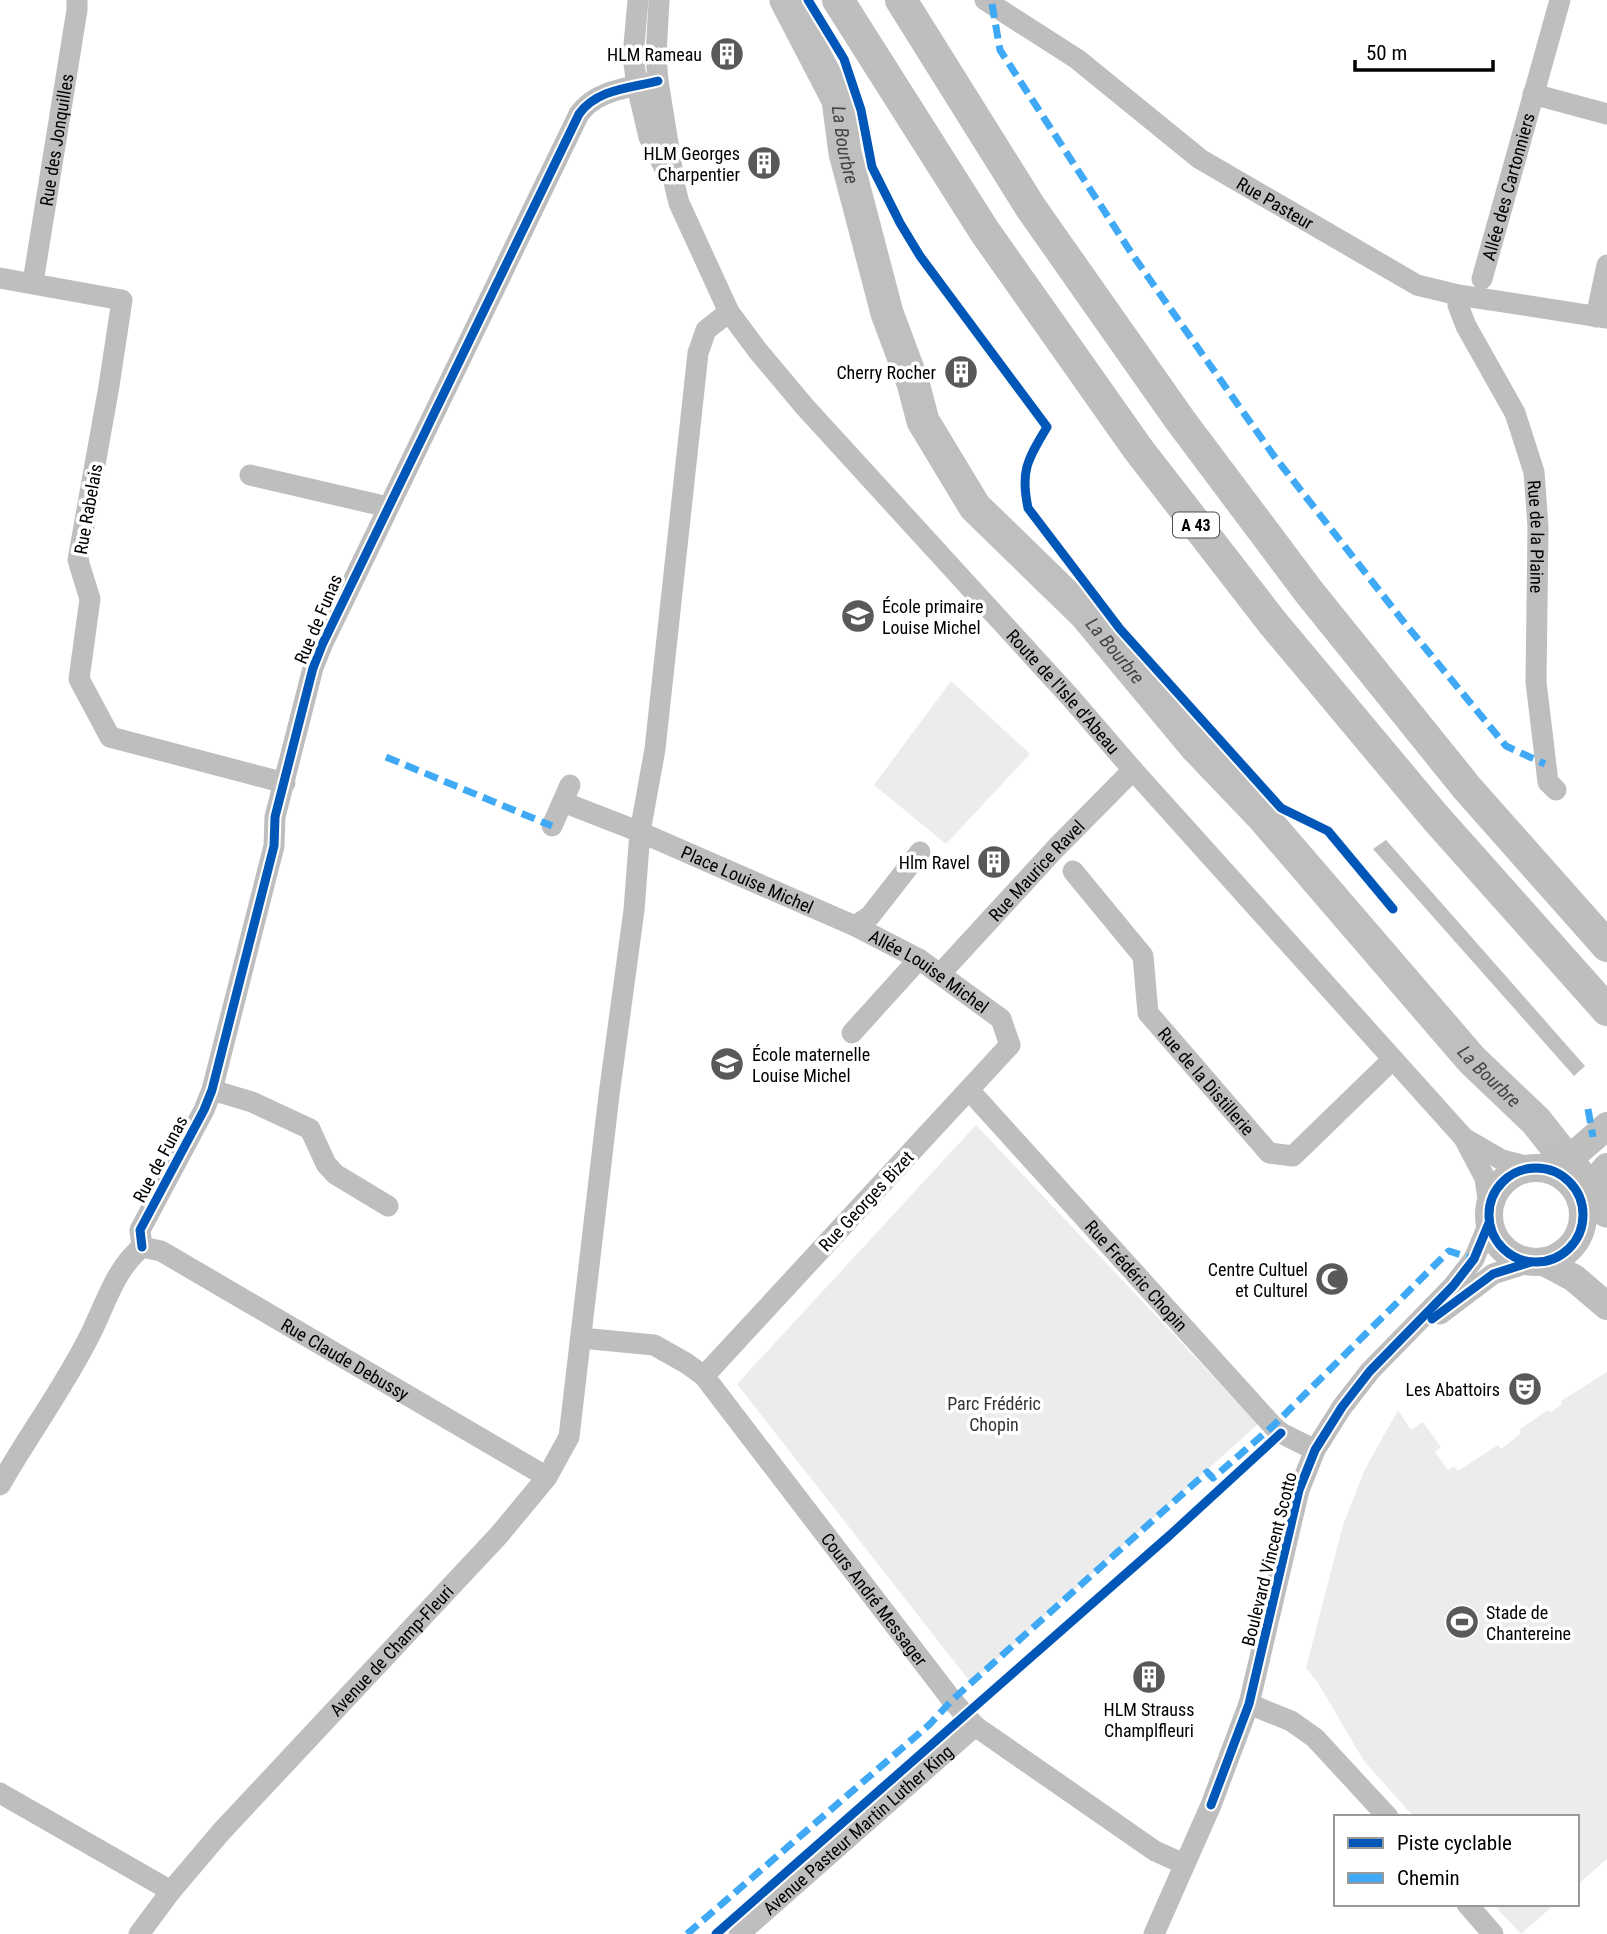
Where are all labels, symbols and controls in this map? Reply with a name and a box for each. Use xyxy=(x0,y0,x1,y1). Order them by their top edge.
scale bar xyxy=(1355,28,1493,72)
building icon: HLM Rameau xyxy=(708,35,746,73)
text: 50 m xyxy=(1366,41,1407,65)
place label: HLM Rameau xyxy=(607,44,702,65)
street label: Rue des Jonquilles xyxy=(35,72,77,208)
water label: La Bourbre xyxy=(827,104,864,186)
street label: Allée des Cartonniers xyxy=(1477,110,1538,263)
place label: HLM Georges Charpentier xyxy=(644,143,741,185)
building icon: HLM Georges Charpentier xyxy=(745,144,783,182)
street label: Rue Pasteur xyxy=(1233,172,1318,234)
building icon: Cherry Rocher xyxy=(942,353,980,391)
place label: Cherry Rocher xyxy=(836,362,937,383)
street label: Rue Rabelais xyxy=(70,462,106,556)
street label: Rue de la Plaine xyxy=(1524,479,1549,593)
road number: A 43 xyxy=(1173,512,1219,538)
street label: Rue de Funas xyxy=(290,571,346,667)
place label: École primaire Louise Michel xyxy=(882,596,983,638)
school or university icon: École primaire Louise Michel xyxy=(839,597,877,635)
water label: La Bourbre xyxy=(1081,613,1150,688)
street label: Route de l'Isle d'Abeau xyxy=(1003,625,1125,758)
street label: Rue Maurice Ravel xyxy=(984,815,1088,925)
street label: Place Louise Michel xyxy=(678,841,817,917)
building icon: Hlm Ravel xyxy=(975,843,1013,881)
place label: Hlm Ravel xyxy=(899,852,970,873)
street label: Allée Louise Michel xyxy=(866,925,993,1017)
street label: Rue de la Distillerie xyxy=(1154,1022,1259,1139)
water label: La Bourbre xyxy=(1453,1041,1526,1112)
place label: École maternelle Louise Michel xyxy=(752,1044,870,1086)
school or university icon: École maternelle Louise Michel xyxy=(708,1045,746,1083)
street label: Rue de Funas xyxy=(128,1112,192,1206)
street label: Rue Georges Bizet xyxy=(814,1147,918,1255)
street label: Rue Frédéric Chopin xyxy=(1081,1216,1192,1335)
place label: Centre Cultuel et Culturel xyxy=(1208,1259,1308,1301)
mosque icon: Centre Cultuel et Culturel xyxy=(1313,1260,1351,1298)
street label: Rue Claude Debussy xyxy=(278,1313,413,1405)
theatre icon: Les Abattoirs xyxy=(1506,1370,1544,1408)
place label: Les Abattoirs xyxy=(1405,1379,1500,1400)
park label: Parc Frédéric Chopin xyxy=(947,1393,1041,1435)
street label: Boulevard Vincent Scotto xyxy=(1237,1470,1301,1648)
street label: Cours André Messager xyxy=(817,1528,932,1670)
street label: Avenue de Champ-Fleuri xyxy=(325,1580,457,1720)
place label: Stade de Chantereine xyxy=(1486,1602,1571,1644)
sports icon: Stade de Chantereine xyxy=(1443,1603,1481,1641)
building icon: HLM Strauss Champlfleuri xyxy=(1130,1658,1168,1696)
place label: HLM Strauss Champlfleuri xyxy=(1104,1699,1194,1741)
street label: Avenue Pasteur Martin Luther King xyxy=(758,1740,957,1919)
legend xyxy=(1334,1815,1579,1906)
text: Piste cyclable xyxy=(1397,1831,1512,1855)
text: Chemin xyxy=(1397,1866,1460,1890)

